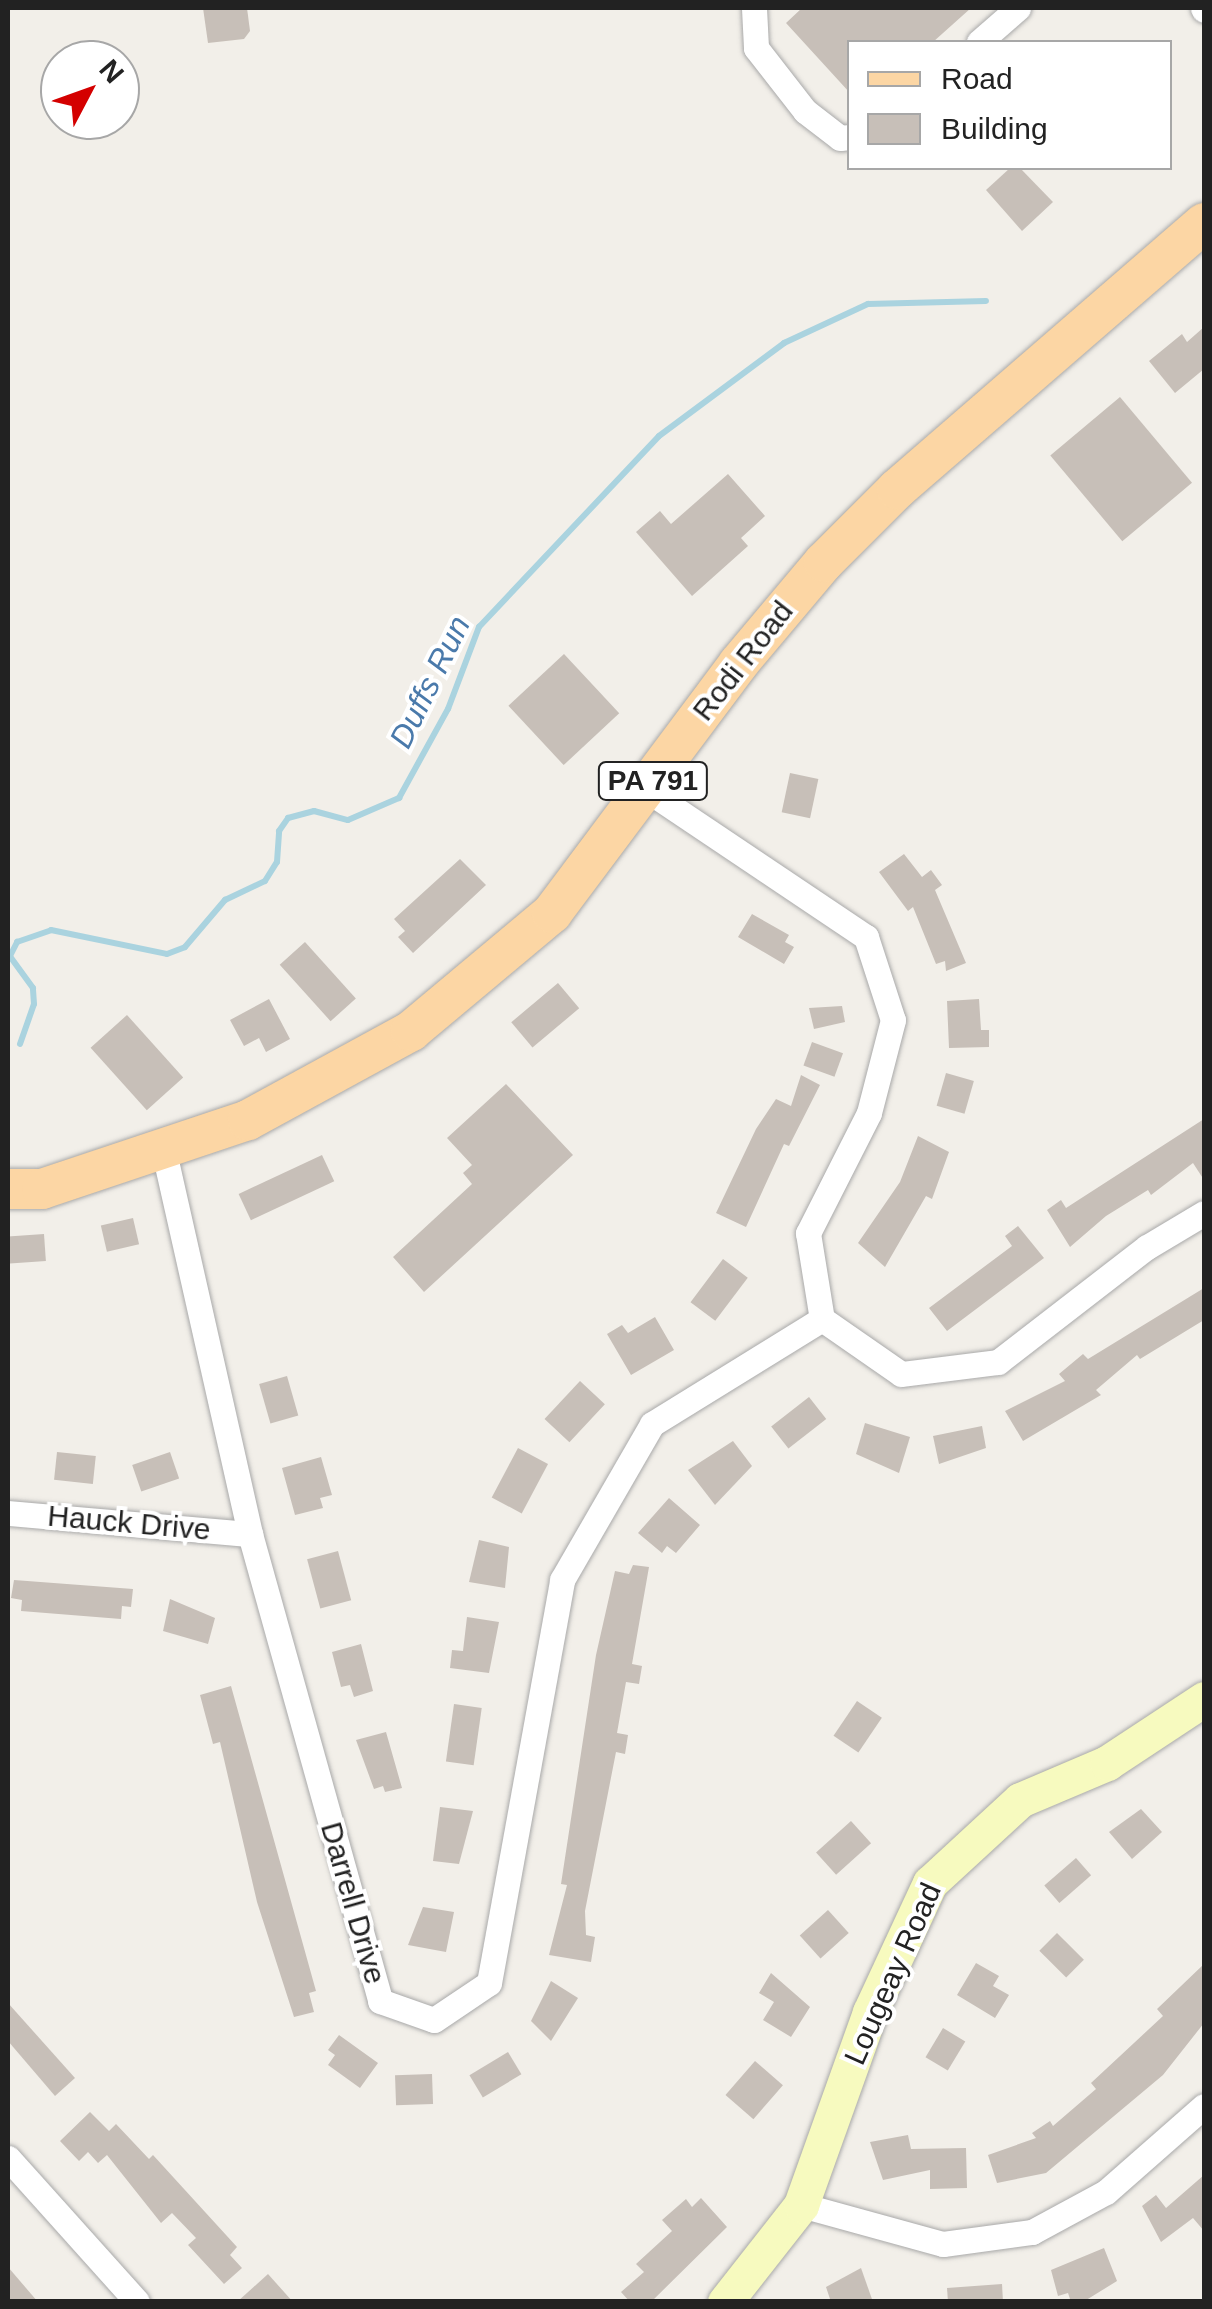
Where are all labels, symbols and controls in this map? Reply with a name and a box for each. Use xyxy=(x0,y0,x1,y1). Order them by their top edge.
north arrow xyxy=(40,40,140,140)
legend xyxy=(847,40,1172,170)
text: N xyxy=(93,53,130,89)
text: Road xyxy=(941,62,1013,95)
text: Building xyxy=(941,112,1048,145)
street label: Rodi Road xyxy=(685,594,801,728)
water label: Duffs Run xyxy=(382,610,478,754)
road number: PA 791 xyxy=(596,758,710,804)
street label: Hauck Drive xyxy=(46,1498,212,1548)
street label: Darrell Drive xyxy=(313,1818,393,1988)
street label: Lougeay Road xyxy=(837,1878,949,2070)

